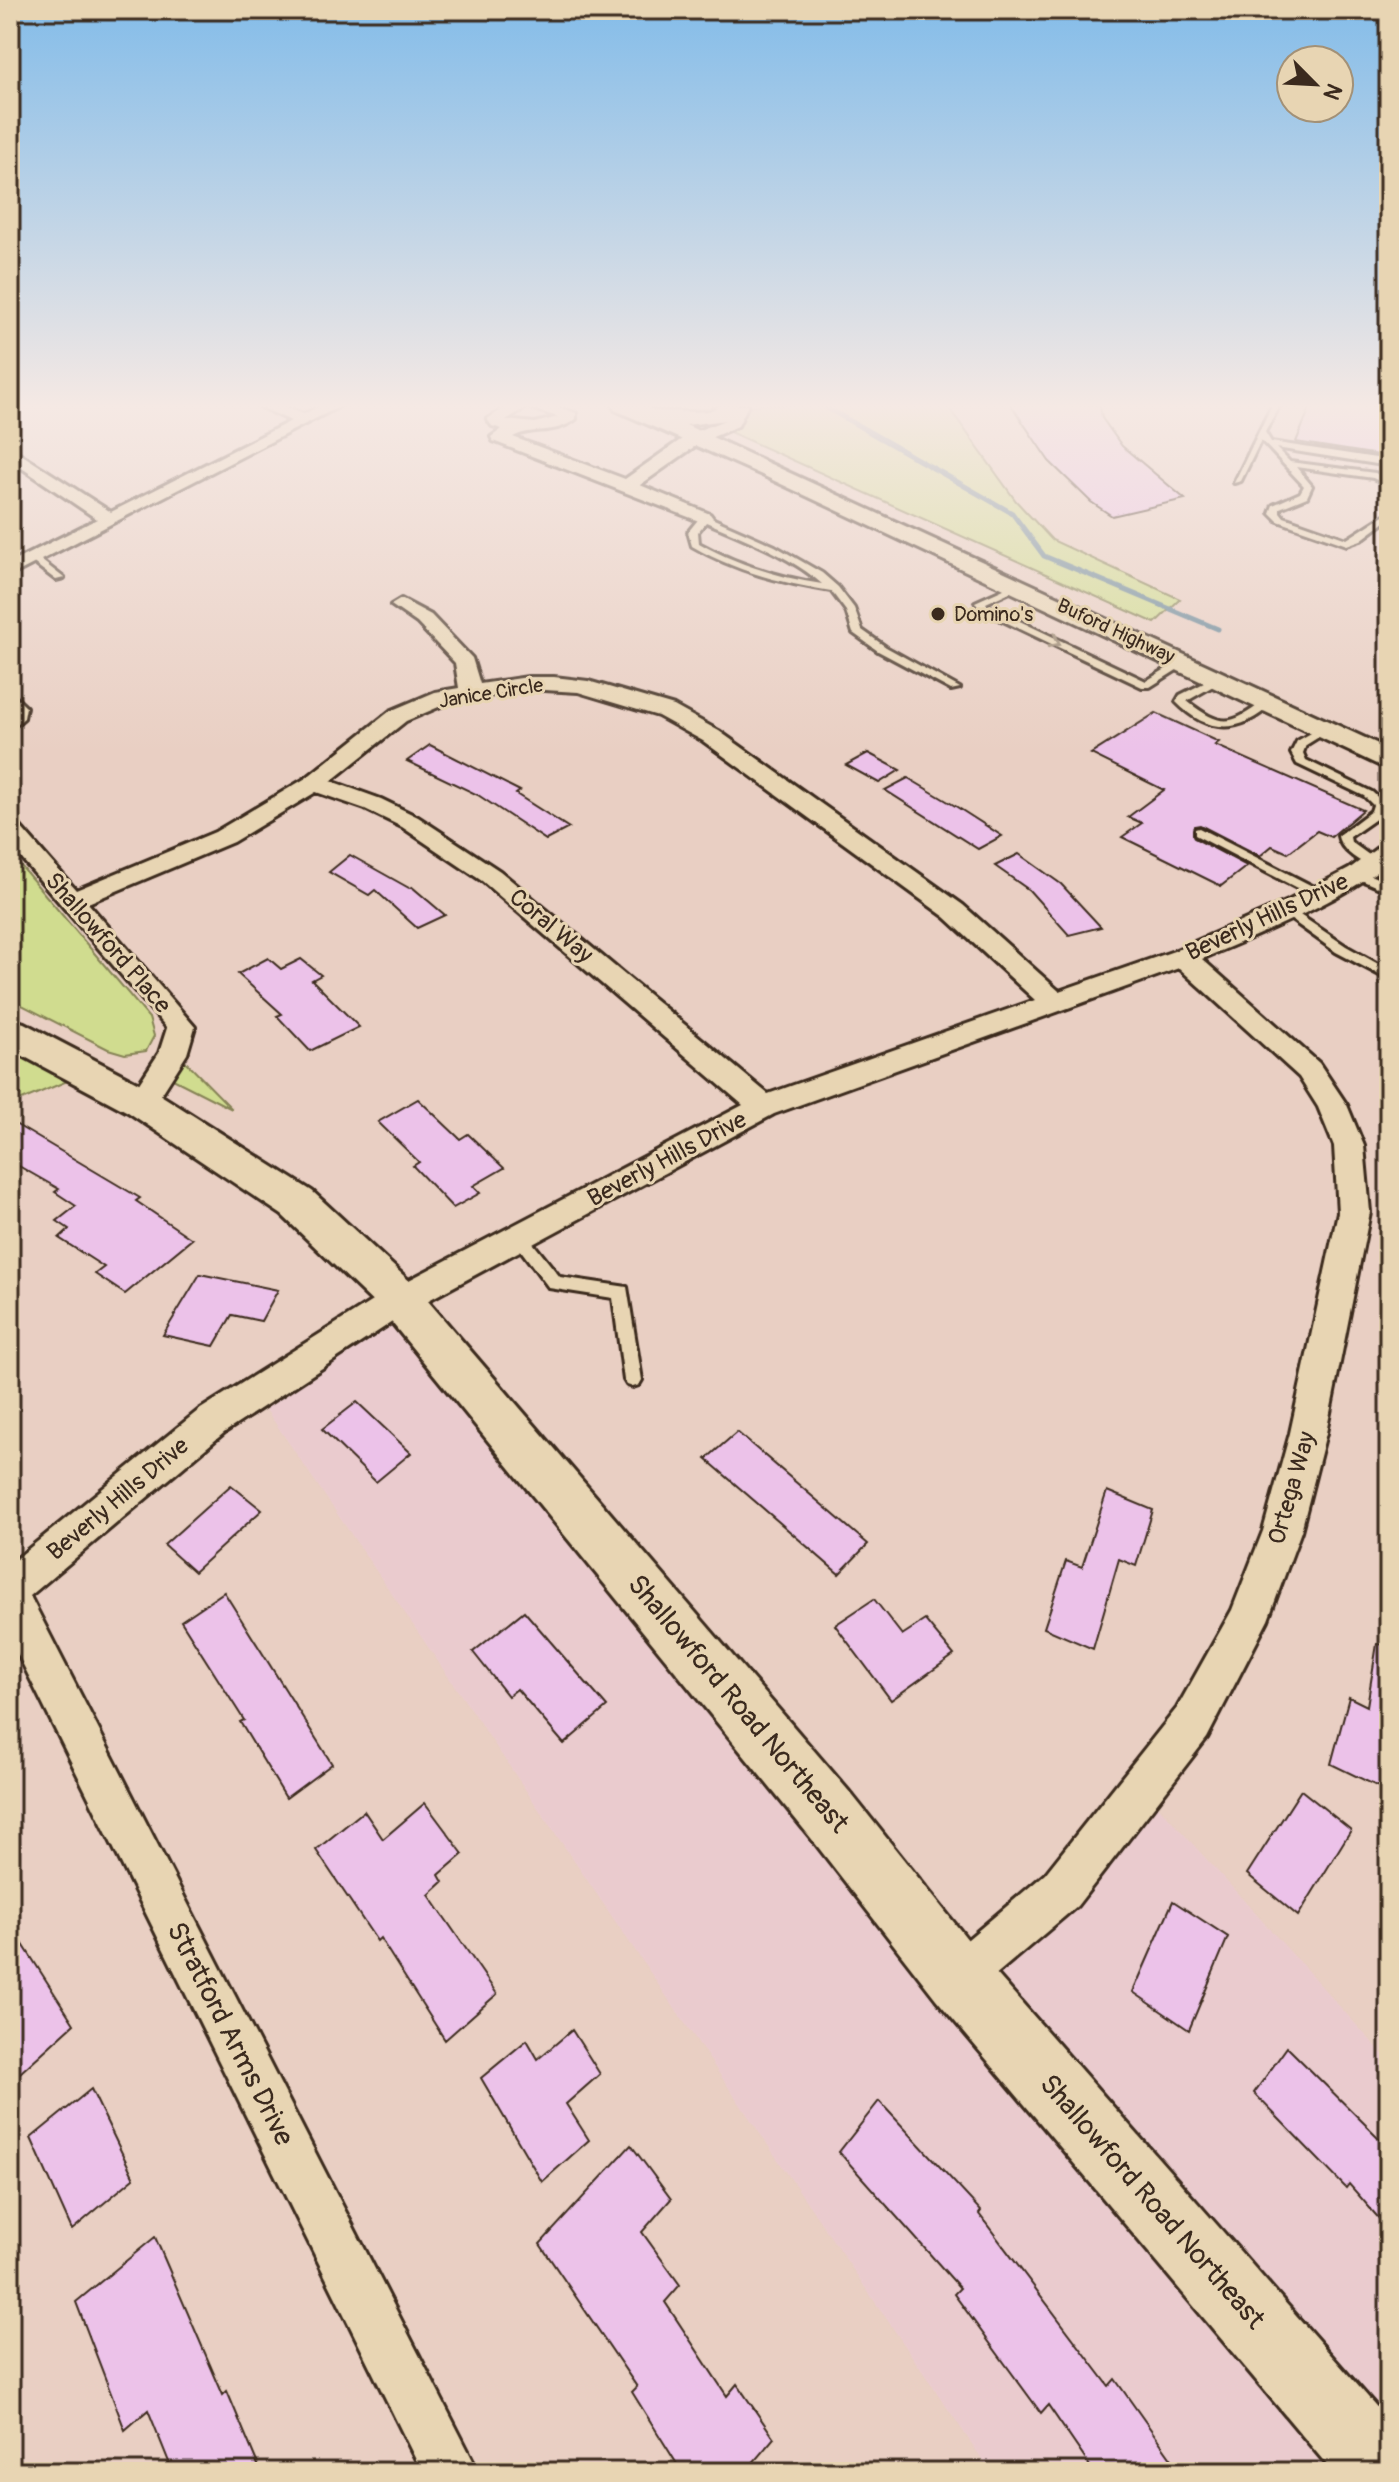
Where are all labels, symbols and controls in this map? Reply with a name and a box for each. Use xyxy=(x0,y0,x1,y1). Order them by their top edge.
north arrow xyxy=(1275,44,1355,124)
text: N xyxy=(1316,79,1348,104)
street label: Buford Highway xyxy=(1053,593,1179,669)
place label: Domino's xyxy=(954,602,1033,627)
marker: Domino's xyxy=(929,605,947,623)
one-way arrow xyxy=(1046,632,1061,648)
street label: Janice Circle xyxy=(437,672,545,714)
street label: Shallowford Place xyxy=(39,867,177,1019)
street label: Beverly Hills Drive xyxy=(1181,867,1353,967)
street label: Coral Way xyxy=(503,883,599,969)
street label: Beverly Hills Drive xyxy=(583,1105,752,1213)
street label: Ortega Way xyxy=(1262,1428,1322,1548)
street label: Beverly Hills Drive xyxy=(41,1431,195,1567)
street label: Shallowford Road Northeast xyxy=(620,1568,857,1841)
street label: Stratford Arms Drive xyxy=(159,1916,302,2152)
street label: Shallowford Road Northeast xyxy=(1032,2067,1273,2337)

